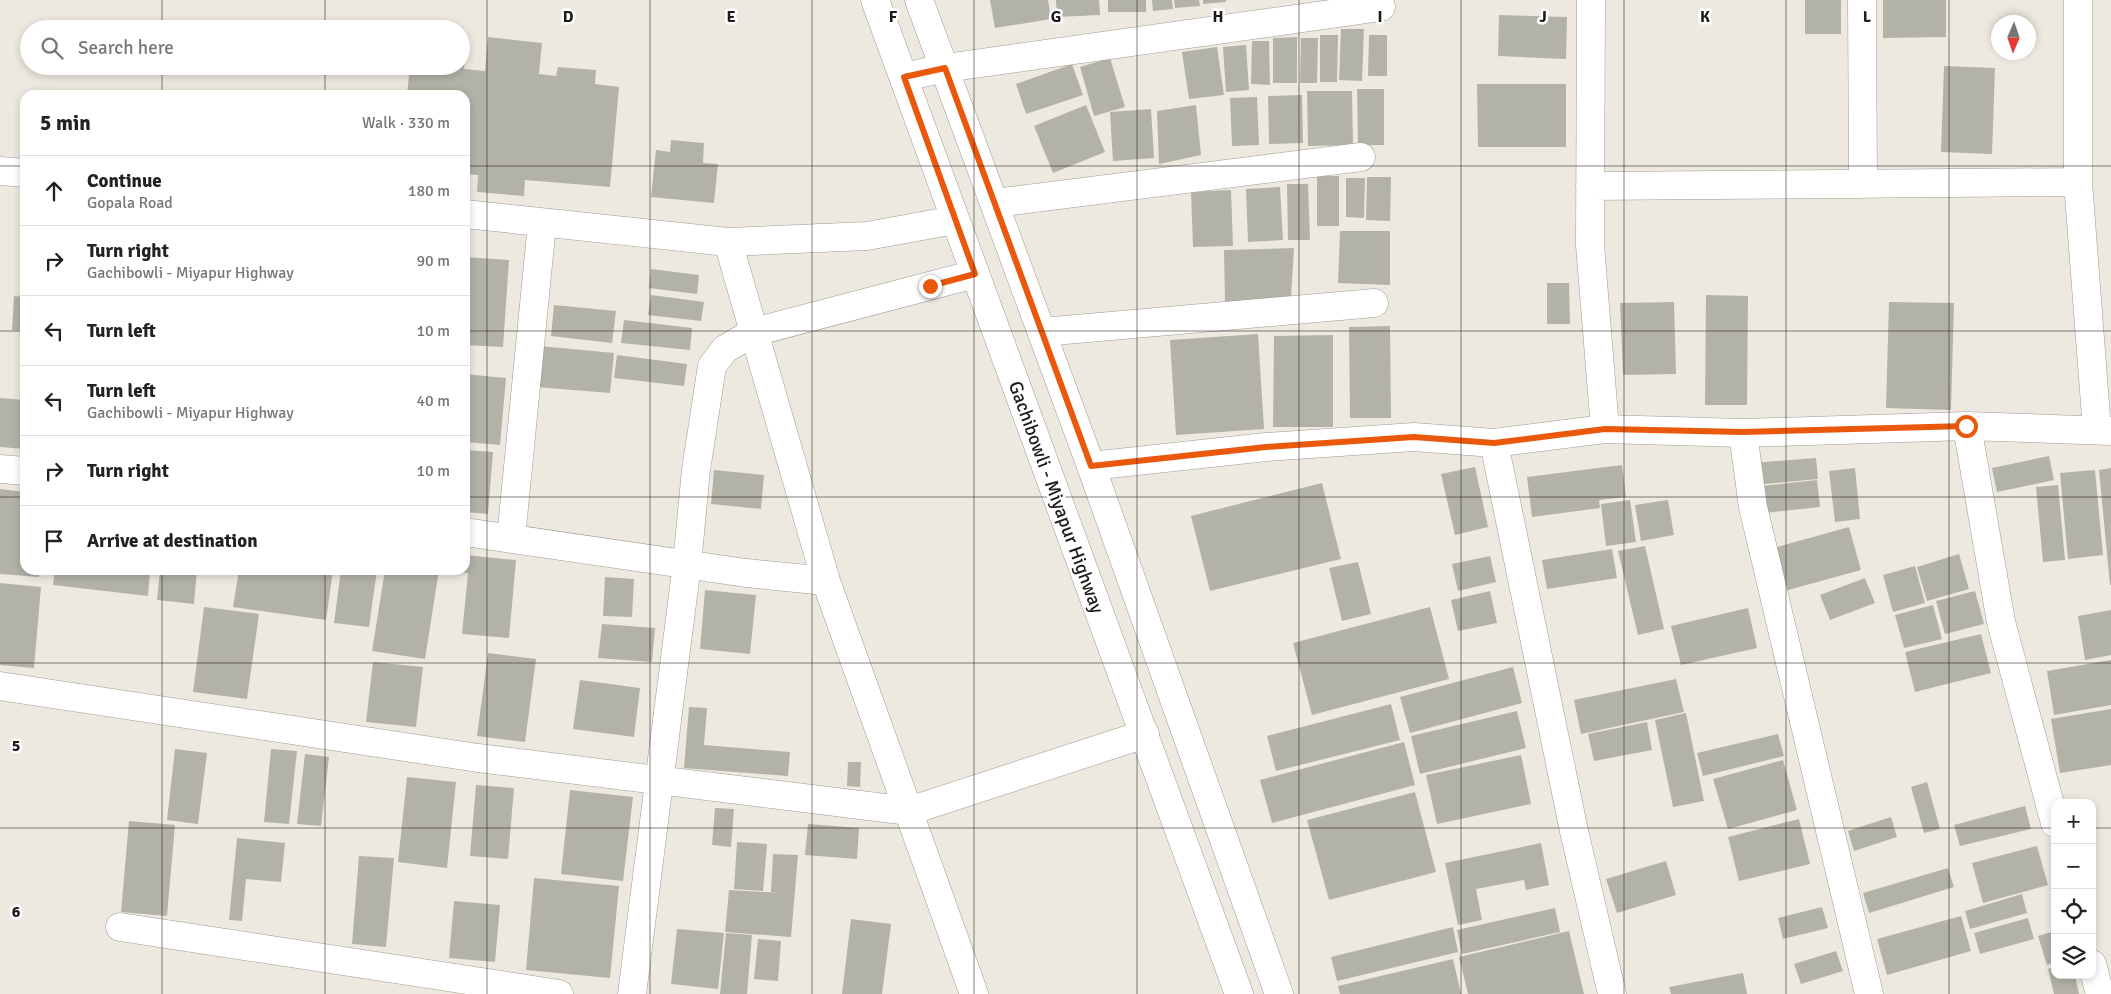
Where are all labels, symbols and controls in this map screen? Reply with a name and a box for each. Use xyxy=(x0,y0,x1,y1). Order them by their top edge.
text: D xyxy=(563,7,574,27)
text: E xyxy=(726,7,736,27)
text: F xyxy=(889,7,898,27)
text: G xyxy=(1051,7,1061,27)
text: H xyxy=(1213,7,1223,27)
text: I xyxy=(1377,7,1383,27)
text: J xyxy=(1539,7,1547,27)
text: K xyxy=(1700,7,1710,27)
text: L xyxy=(1863,7,1872,27)
north arrow xyxy=(1991,15,2036,60)
search box xyxy=(20,20,470,75)
icon: search xyxy=(38,34,66,62)
text: Search here xyxy=(78,36,174,60)
text: 5 min xyxy=(40,110,91,136)
text: Walk · 330 m xyxy=(362,113,450,133)
text: Continue xyxy=(87,169,162,193)
icon: ahead xyxy=(40,177,68,205)
text: 180 m xyxy=(408,181,450,201)
text: Gopala Road xyxy=(87,193,173,213)
text: Turn right xyxy=(87,239,169,263)
icon: right xyxy=(40,247,68,275)
text: 90 m xyxy=(416,251,450,271)
text: Gachibowli - Miyapur Highway xyxy=(87,263,294,283)
route end xyxy=(919,275,942,298)
icon: left xyxy=(40,317,68,345)
text: Turn left xyxy=(87,319,156,343)
text: 10 m xyxy=(416,321,450,341)
street label: Gachibowli - Miyapur Highway xyxy=(1003,378,1109,617)
text: Turn left xyxy=(87,379,156,403)
icon: left xyxy=(40,387,68,415)
text: 40 m xyxy=(416,391,450,411)
text: Gachibowli - Miyapur Highway xyxy=(87,403,294,423)
route start xyxy=(1955,415,1978,438)
icon: right xyxy=(40,457,68,485)
text: Turn right xyxy=(87,459,169,483)
text: 10 m xyxy=(416,461,450,481)
icon: arrive xyxy=(40,527,68,555)
text: Arrive at destination xyxy=(87,529,258,553)
text: 5 xyxy=(12,736,20,756)
map controls xyxy=(2051,799,2096,979)
button: + xyxy=(2051,799,2096,844)
button: − xyxy=(2051,844,2096,889)
button: locate xyxy=(2051,889,2096,934)
text: 6 xyxy=(12,902,21,922)
button: layers xyxy=(2051,934,2096,979)

